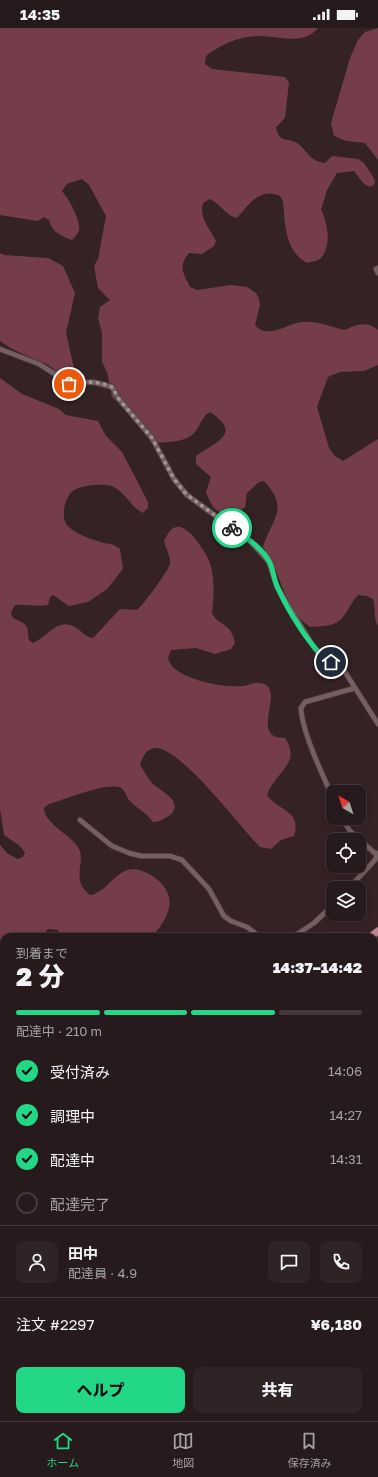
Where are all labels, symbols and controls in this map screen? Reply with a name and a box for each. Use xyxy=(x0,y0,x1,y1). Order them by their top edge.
text: 14:35 xyxy=(20,5,60,23)
pin xyxy=(52,367,86,401)
icon: bag xyxy=(58,373,80,395)
courier xyxy=(212,508,252,548)
icon: bike xyxy=(221,517,243,539)
pin xyxy=(314,645,348,679)
icon: home xyxy=(320,651,342,673)
north arrow xyxy=(326,785,366,825)
map controls xyxy=(326,785,366,921)
button: locate xyxy=(326,833,366,873)
button: layers xyxy=(326,881,366,921)
text: 到着まで xyxy=(16,945,68,961)
text: 14:37–14:42 xyxy=(273,958,362,976)
text: 2 分 xyxy=(16,961,65,992)
text: 配達中 · 210 m xyxy=(16,1023,102,1039)
icon: check xyxy=(16,1060,38,1082)
text: 受付済み xyxy=(50,1063,110,1081)
text: 14:06 xyxy=(328,1063,362,1079)
icon: check xyxy=(16,1104,38,1126)
text: 調理中 xyxy=(50,1107,95,1125)
text: 14:27 xyxy=(329,1107,362,1123)
icon: check xyxy=(16,1148,38,1170)
text: 配達中 xyxy=(50,1151,95,1169)
text: 14:31 xyxy=(330,1151,362,1167)
text: 配達完了 xyxy=(50,1195,110,1213)
button: person xyxy=(16,1241,58,1283)
button: chat xyxy=(268,1241,310,1283)
button: phone xyxy=(320,1241,362,1283)
text: 田中 xyxy=(68,1244,98,1262)
text: 配達員 · 4.9 xyxy=(68,1265,137,1281)
text: 注文 #2297 xyxy=(16,1315,94,1333)
text: ¥6,180 xyxy=(311,1315,362,1333)
button: ヘルプ xyxy=(16,1367,185,1413)
button: 共有 xyxy=(193,1367,362,1413)
tab: ホーム xyxy=(47,1430,79,1470)
tab: 地図 xyxy=(172,1430,194,1470)
tab: 保存済み xyxy=(287,1430,331,1470)

